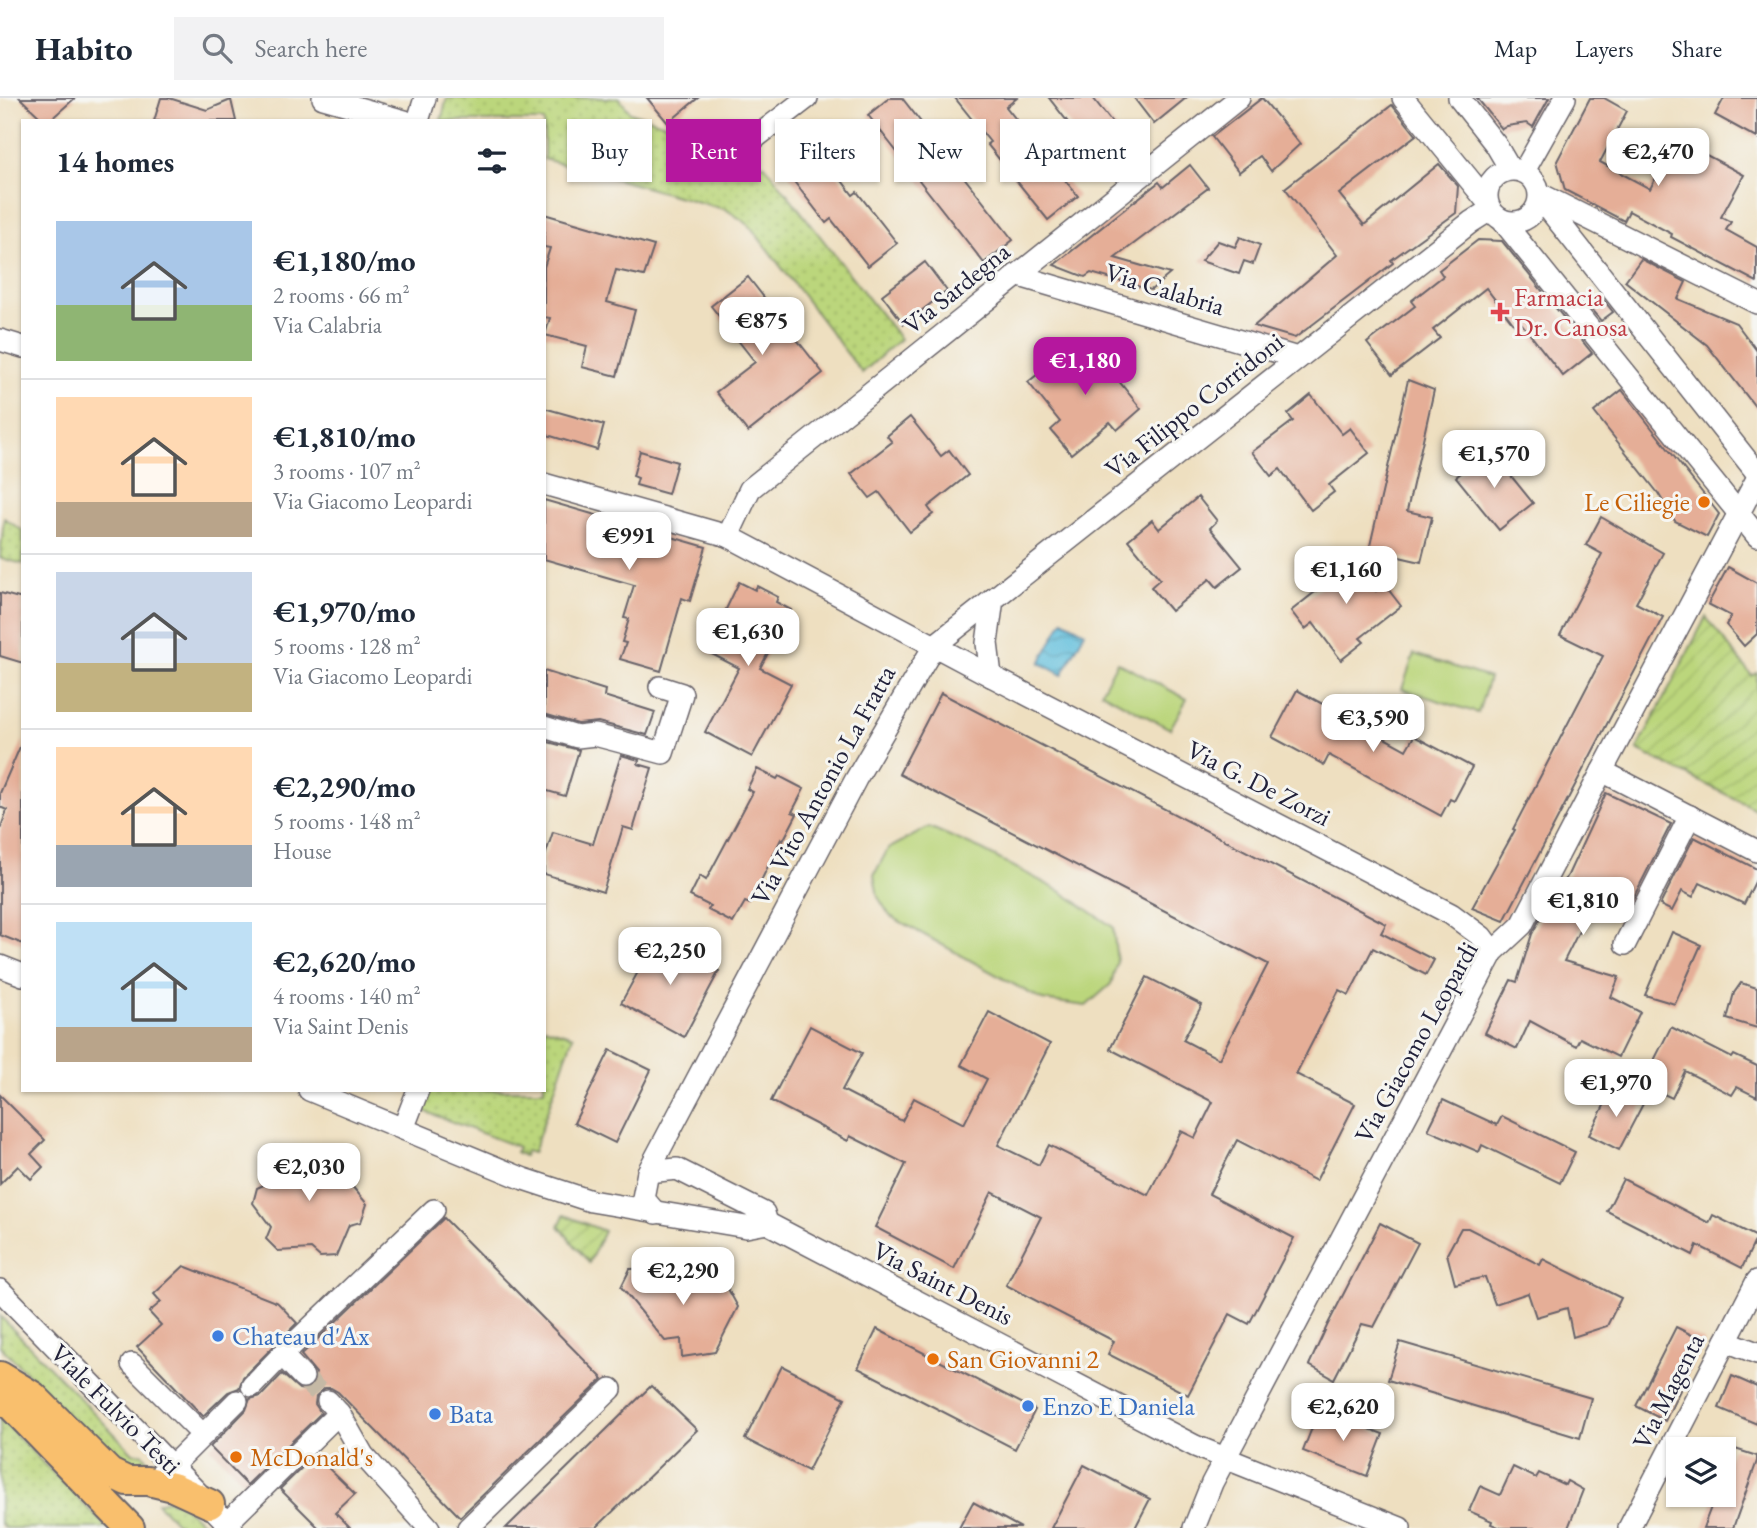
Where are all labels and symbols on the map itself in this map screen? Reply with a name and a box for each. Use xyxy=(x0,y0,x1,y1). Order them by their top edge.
pin: €2,470 xyxy=(1601,129,1715,188)
street label: Via Sardegna xyxy=(895,234,1017,342)
street label: Via Calabria xyxy=(1101,255,1229,323)
place label: Farmacia Dr. Canosa xyxy=(1514,280,1628,344)
pin: €875 xyxy=(721,298,803,357)
marker: Farmacia Dr. Canosa xyxy=(1492,304,1508,320)
street label: Via Filippo Corridoni xyxy=(1098,325,1290,485)
pin: €1,180 xyxy=(1028,338,1142,397)
pin: €1,570 xyxy=(1437,430,1551,490)
place label: Le Ciliegie xyxy=(1584,485,1690,519)
marker: Le Ciliegie xyxy=(1696,494,1712,510)
pin: €991 xyxy=(588,512,670,572)
pin: €1,160 xyxy=(1289,546,1403,606)
pin: €1,630 xyxy=(691,608,805,668)
street label: Via Vito Antonio La Fratta xyxy=(743,658,903,911)
pin: €3,590 xyxy=(1316,694,1430,754)
street label: Via G. De Zorzi xyxy=(1181,732,1337,834)
pin: €1,810 xyxy=(1526,878,1640,937)
pin: €2,250 xyxy=(613,928,727,987)
street label: Via Giacomo Leopardi xyxy=(1347,935,1485,1149)
pin: €1,970 xyxy=(1559,1060,1673,1119)
pin: €2,030 xyxy=(252,1144,366,1203)
street label: Via Saint Denis xyxy=(867,1233,1019,1333)
pin: €2,290 xyxy=(626,1248,740,1307)
place label: Chateau d'Ax xyxy=(232,1319,370,1353)
street label: Via Magenta xyxy=(1624,1327,1712,1455)
marker: Chateau d'Ax xyxy=(210,1328,226,1344)
street label: Viale Fulvio Testi xyxy=(43,1336,189,1482)
place label: San Giovanni 2 xyxy=(947,1342,1100,1376)
marker: San Giovanni 2 xyxy=(925,1351,941,1367)
pin: €2,620 xyxy=(1286,1384,1400,1443)
place label: Enzo E Daniela xyxy=(1042,1389,1196,1423)
place label: Bata xyxy=(449,1397,494,1431)
marker: Enzo E Daniela xyxy=(1020,1398,1036,1414)
marker: Bata xyxy=(427,1406,443,1422)
place label: McDonald's xyxy=(250,1440,373,1474)
marker: McDonald's xyxy=(228,1449,244,1465)

